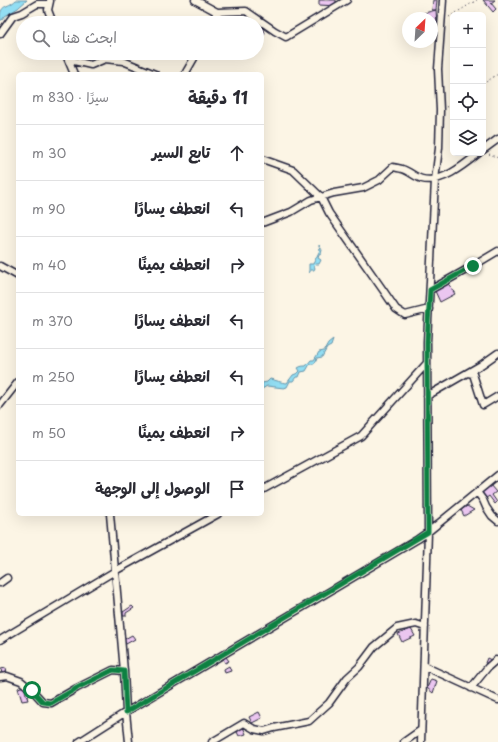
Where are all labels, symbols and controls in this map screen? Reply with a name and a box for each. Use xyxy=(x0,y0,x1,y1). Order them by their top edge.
north arrow xyxy=(402,12,438,48)
map controls xyxy=(450,12,486,156)
button: + xyxy=(450,12,486,48)
search box xyxy=(16,16,264,60)
text: ابحث هنا xyxy=(62,25,117,48)
icon: search xyxy=(30,27,52,49)
button: − xyxy=(450,48,486,84)
text: 11 دقيقة xyxy=(188,84,248,110)
button: locate xyxy=(450,84,486,120)
text: سيرًا · 830 m xyxy=(32,87,109,106)
button: layers xyxy=(450,120,486,156)
text: تابع السير xyxy=(152,140,210,163)
icon: ahead xyxy=(226,142,248,164)
text: 30 m xyxy=(32,143,66,162)
text: انعطف يسارًا xyxy=(134,196,210,219)
icon: left xyxy=(226,198,248,220)
text: 90 m xyxy=(32,199,65,218)
text: انعطف يمينًا xyxy=(138,252,210,275)
icon: right xyxy=(226,254,248,276)
text: 40 m xyxy=(32,255,66,274)
route end xyxy=(464,257,482,275)
text: انعطف يسارًا xyxy=(134,308,210,331)
icon: left xyxy=(226,310,248,332)
text: 370 m xyxy=(32,311,73,330)
text: انعطف يسارًا xyxy=(134,364,210,387)
icon: left xyxy=(226,366,248,388)
text: 250 m xyxy=(32,367,75,386)
text: انعطف يمينًا xyxy=(138,420,210,443)
icon: right xyxy=(226,422,248,444)
text: 50 m xyxy=(32,423,66,442)
text: الوصول إلى الوجهة xyxy=(95,476,210,499)
icon: arrive xyxy=(226,478,248,500)
route start xyxy=(23,681,41,699)

